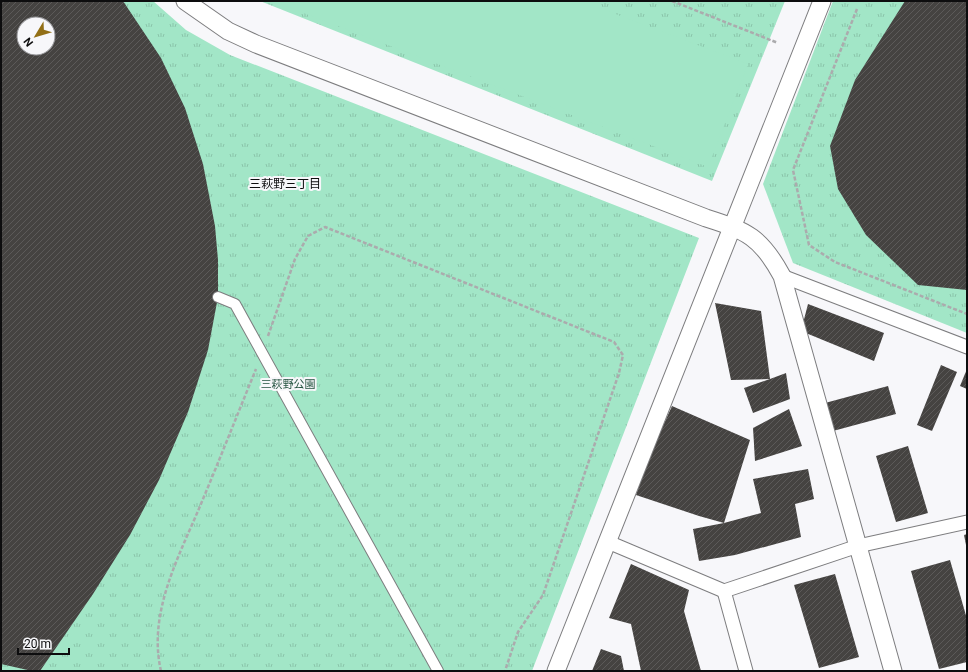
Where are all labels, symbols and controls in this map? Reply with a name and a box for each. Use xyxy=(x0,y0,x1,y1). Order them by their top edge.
north arrow xyxy=(16,16,56,56)
text: N xyxy=(21,35,36,49)
district label: 三萩野三丁目 xyxy=(249,177,321,191)
park label: 三萩野公園 xyxy=(261,378,316,391)
scale bar xyxy=(18,630,69,656)
text: 20 m xyxy=(24,637,51,651)

